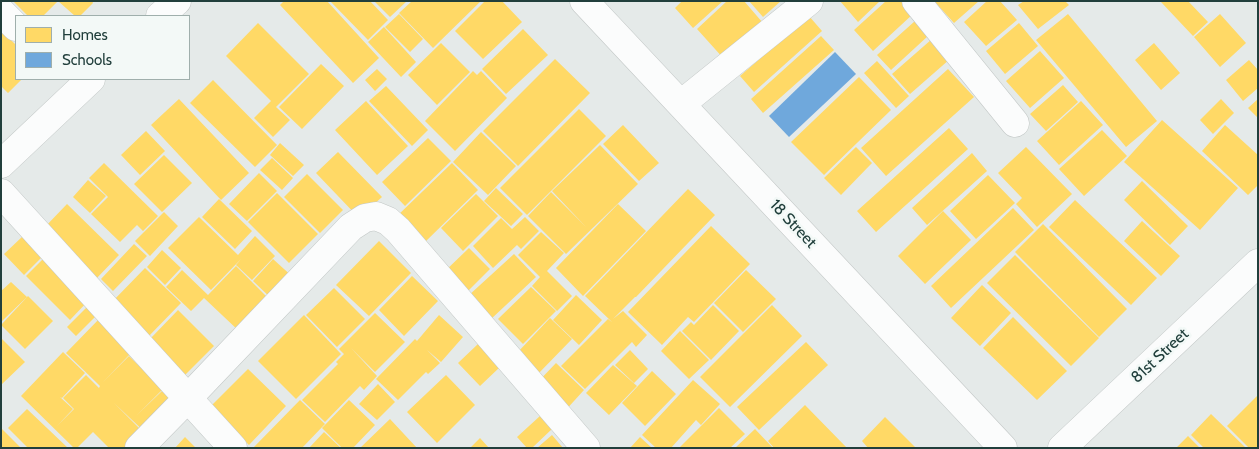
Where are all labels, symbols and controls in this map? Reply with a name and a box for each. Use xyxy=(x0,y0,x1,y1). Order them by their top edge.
legend xyxy=(15,15,190,80)
text: Homes xyxy=(62,26,108,44)
text: Schools xyxy=(62,51,112,69)
street label: 18 Street xyxy=(766,196,820,252)
street label: 81st Street xyxy=(1127,325,1193,387)

